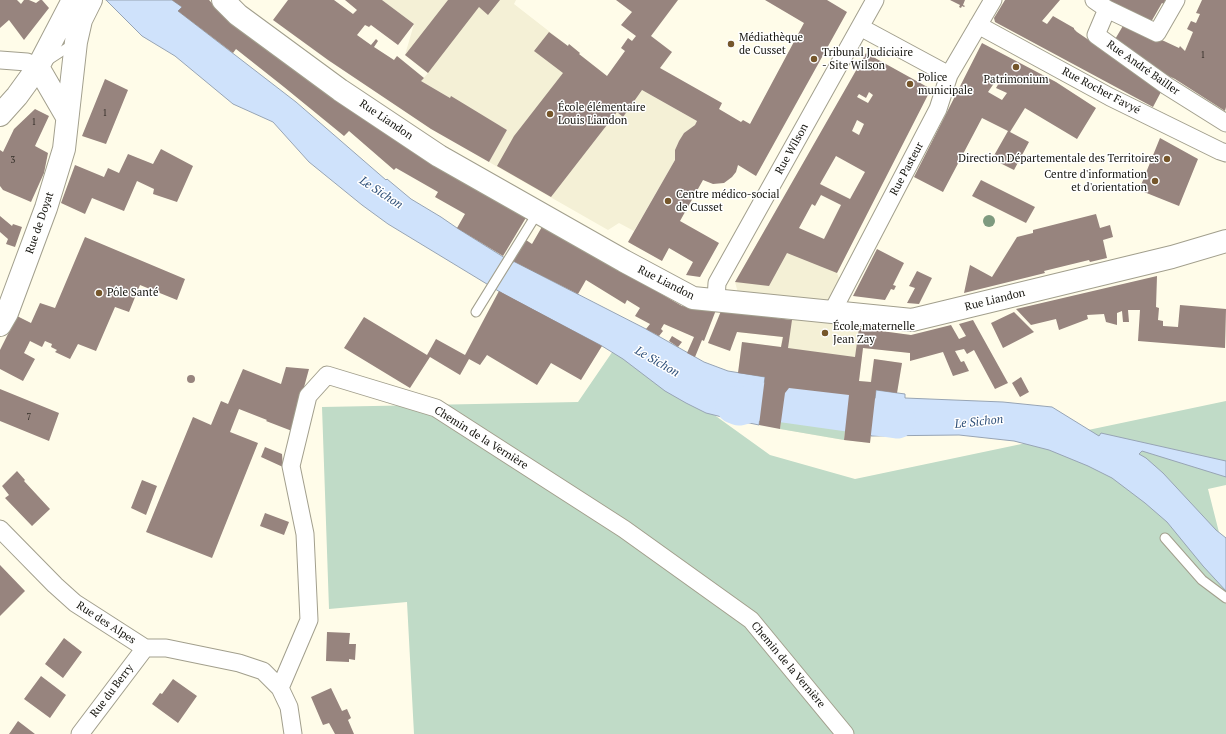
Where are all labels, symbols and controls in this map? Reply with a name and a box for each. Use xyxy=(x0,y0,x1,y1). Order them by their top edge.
place label: Médiathèque de Cusset xyxy=(739,31,803,57)
street label: Rue André Bailler xyxy=(1104,38,1182,98)
marker: Médiathèque de Cusset xyxy=(726,39,736,49)
place label: Tribunal Judiciaire - Site Wilson xyxy=(822,46,913,72)
house number: 1 xyxy=(1201,50,1205,60)
marker: Tribunal Judiciaire - Site Wilson xyxy=(809,54,819,64)
marker: Patrimonium xyxy=(1011,62,1021,72)
street label: Rue Rocher Favyé xyxy=(1060,65,1142,117)
place label: Police municipale xyxy=(918,71,973,97)
place label: Patrimonium xyxy=(984,73,1048,87)
marker: Police municipale xyxy=(905,79,915,89)
street label: Rue Liandon xyxy=(357,97,415,143)
place label: École élémentaire Louis Liandon xyxy=(558,101,646,127)
house number: 1 xyxy=(103,108,107,118)
marker: École élémentaire Louis Liandon xyxy=(545,109,555,119)
house number: 1 xyxy=(32,117,36,127)
street label: Rue Wilson xyxy=(773,121,811,177)
street label: Rue Pasteur xyxy=(887,140,927,198)
place label: Direction Départementale des Territoires xyxy=(958,152,1159,166)
marker: Direction Départementale des Territoires xyxy=(1162,154,1172,164)
house number: 3 xyxy=(11,155,15,165)
place label: Centre d'information et d'orientation xyxy=(1044,168,1147,194)
water label: Le Sichon xyxy=(357,174,405,212)
marker: Centre d'information et d'orientation xyxy=(1150,176,1160,186)
place label: Centre médico-social de Cusset xyxy=(676,188,780,214)
street label: Rue de Doyat xyxy=(23,190,57,256)
marker: Centre médico-social de Cusset xyxy=(663,196,673,206)
street label: Rue Liandon xyxy=(636,263,696,303)
place label: Pôle Santé xyxy=(107,286,158,300)
street label: Rue Liandon xyxy=(963,286,1027,314)
marker: Pôle Santé xyxy=(94,288,104,298)
place label: École maternelle Jean Zay xyxy=(833,320,915,346)
marker: École maternelle Jean Zay xyxy=(820,328,830,338)
water label: Le Sichon xyxy=(632,344,682,380)
street label: Chemin de la Vernière xyxy=(432,404,530,472)
house number: 7 xyxy=(27,412,31,422)
water label: Le Sichon xyxy=(954,412,1004,432)
street label: Rue des Alpes xyxy=(74,599,138,647)
street label: Chemin de la Vernière xyxy=(748,619,828,711)
street label: Rue du Berry xyxy=(88,662,136,720)

